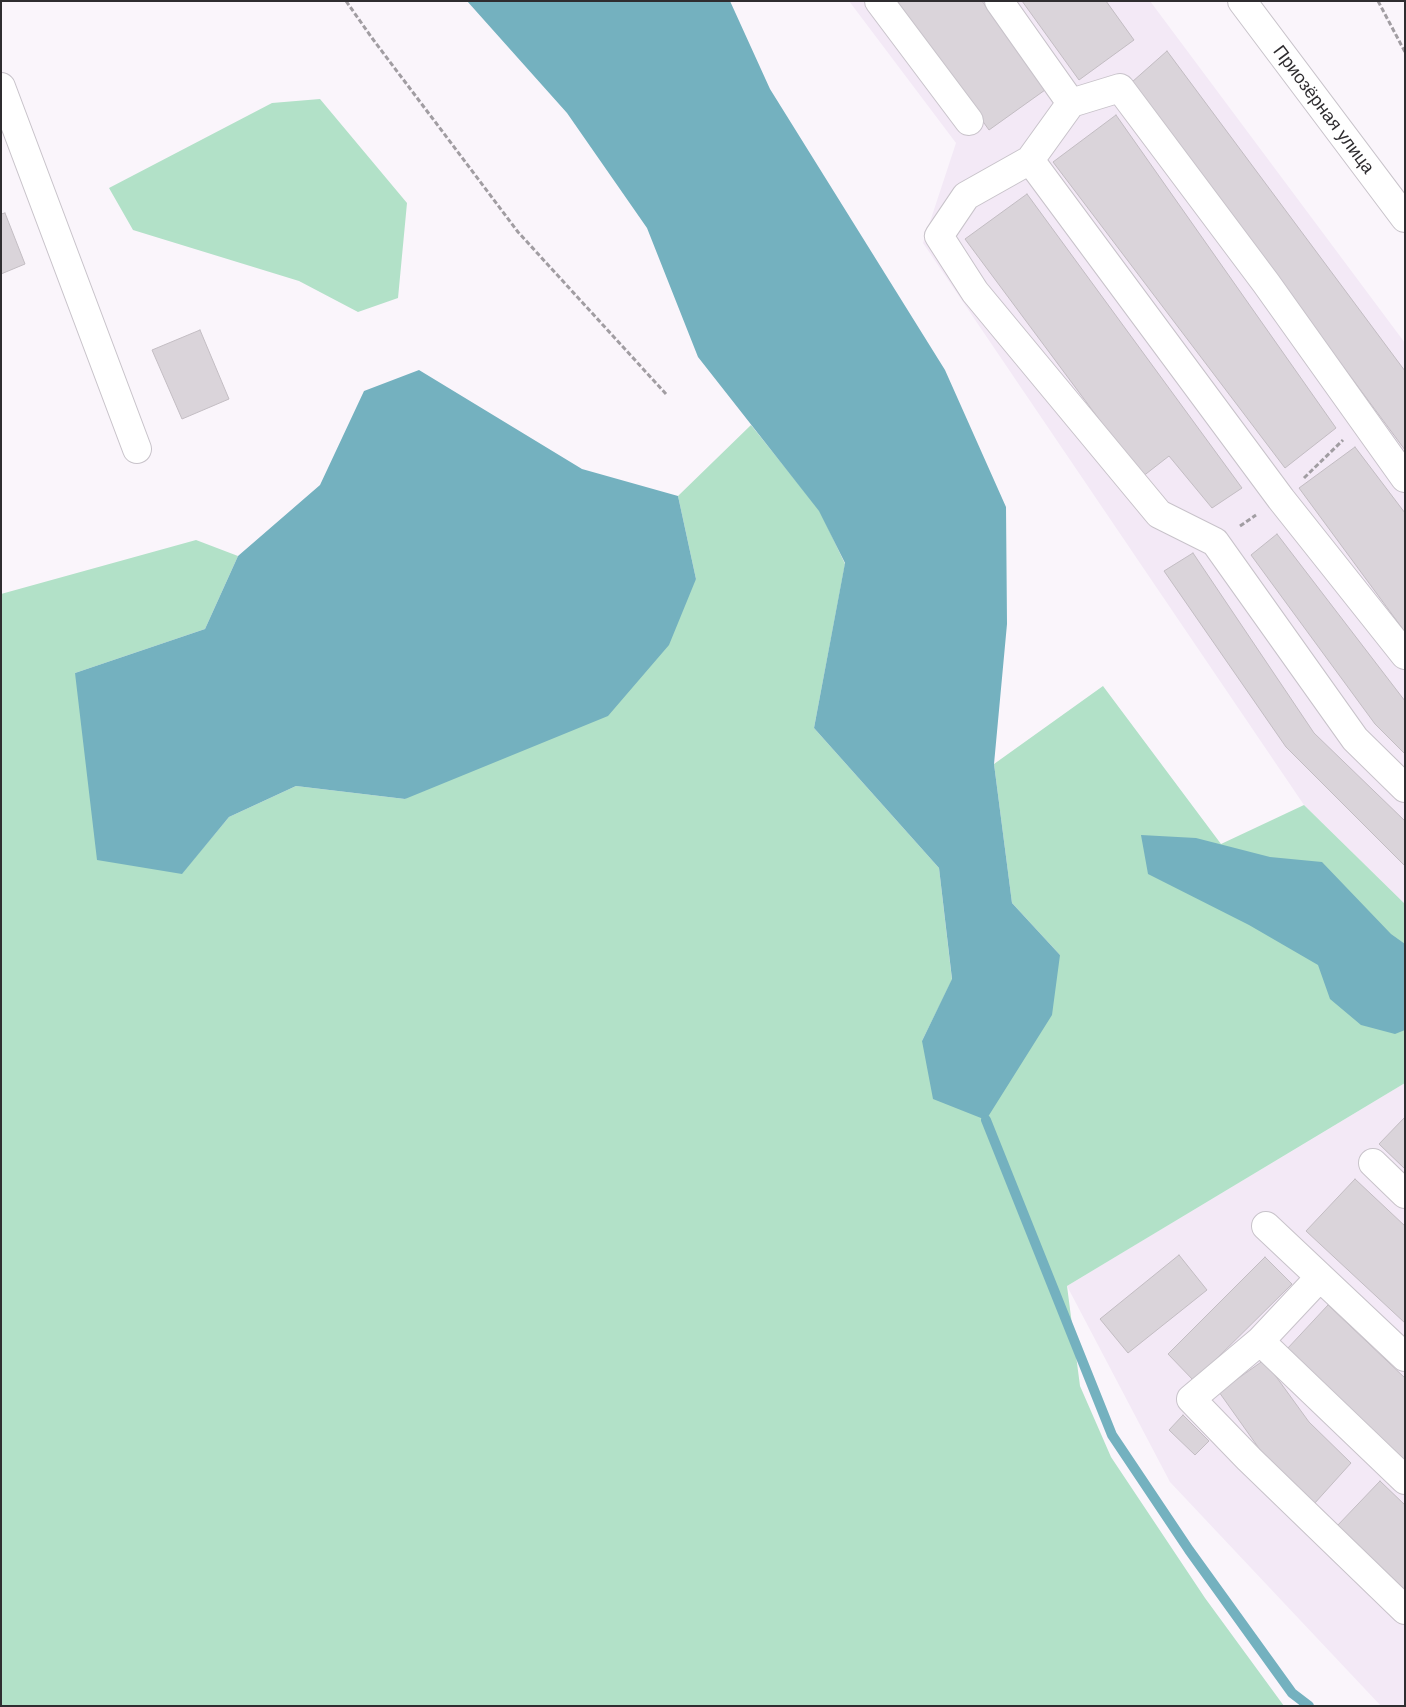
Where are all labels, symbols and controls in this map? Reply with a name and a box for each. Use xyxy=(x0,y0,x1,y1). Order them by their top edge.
street label: Приозёрная улица xyxy=(1268,42,1378,178)

